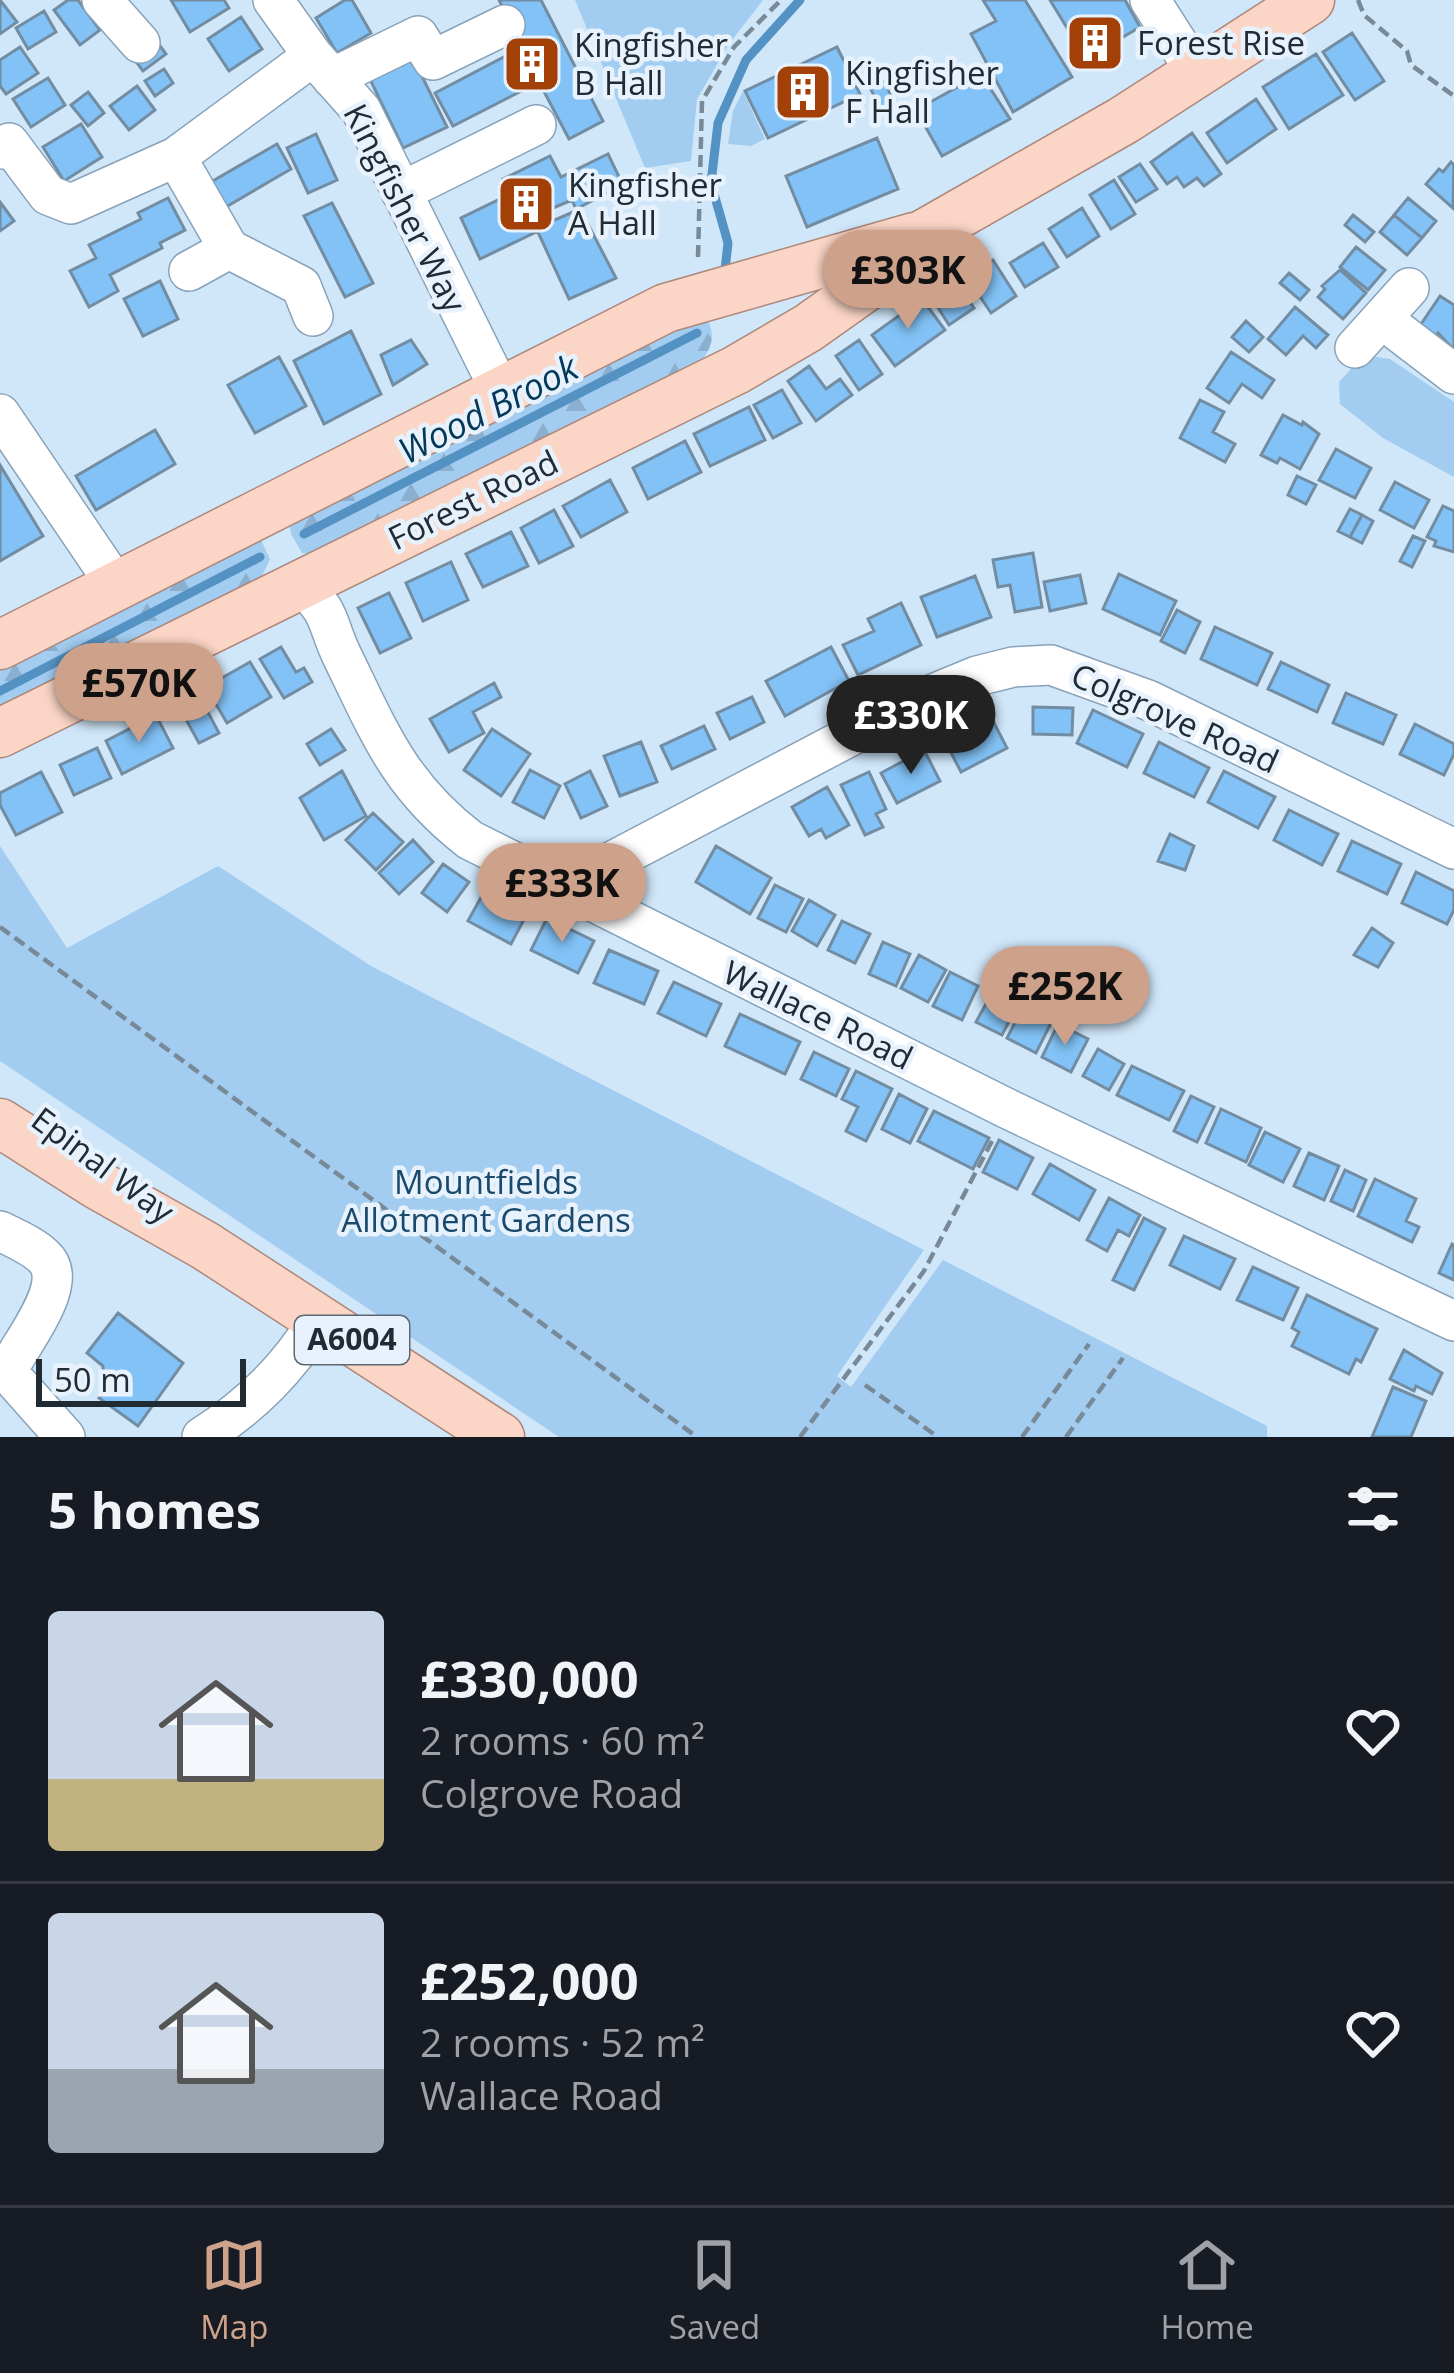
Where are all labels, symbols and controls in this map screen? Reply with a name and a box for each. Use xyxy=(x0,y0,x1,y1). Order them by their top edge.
building icon: Forest Rise xyxy=(1064,12,1126,74)
place label: Forest Rise xyxy=(1137,20,1305,65)
place label: Kingfisher B Hall xyxy=(574,22,728,105)
building icon: Kingfisher B Hall xyxy=(501,33,563,95)
place label: Kingfisher F Hall xyxy=(845,50,999,133)
building icon: Kingfisher F Hall xyxy=(772,61,834,123)
street label: Kingfisher Way xyxy=(334,96,477,320)
place label: Kingfisher A Hall xyxy=(568,162,722,245)
building icon: Kingfisher A Hall xyxy=(495,173,557,235)
pin: £303K xyxy=(824,230,992,332)
text: £303K xyxy=(850,242,966,295)
water label: Wood Brook xyxy=(390,342,587,475)
street label: Forest Road xyxy=(380,439,565,560)
pin: £570K xyxy=(55,643,223,745)
street label: Colgrove Road xyxy=(1064,652,1286,783)
text: £570K xyxy=(81,655,197,708)
pin: £330K xyxy=(827,675,995,777)
text: £330K xyxy=(853,687,969,740)
pin: £333K xyxy=(478,843,646,945)
text: £333K xyxy=(504,855,620,908)
pin: £252K xyxy=(981,946,1149,1048)
street label: Wallace Road xyxy=(716,949,920,1080)
text: £252K xyxy=(1007,958,1123,1011)
street label: Epinal Way xyxy=(23,1096,184,1233)
park label: Mountfields Allotment Gardens xyxy=(341,1159,631,1242)
road number: A6004 xyxy=(295,1316,409,1364)
scale bar xyxy=(36,1353,246,1406)
text: 50 m xyxy=(54,1357,131,1402)
text: 5 homes xyxy=(48,1474,261,1544)
icon: filters xyxy=(1340,1476,1406,1542)
text: £330,000 xyxy=(420,1643,639,1713)
icon: home xyxy=(144,1659,288,1803)
icon: heart xyxy=(1340,1698,1406,1764)
text: 2 rooms · 60 m² xyxy=(420,1713,705,1766)
text: Colgrove Road xyxy=(420,1766,683,1819)
text: £252,000 xyxy=(420,1945,639,2015)
icon: home xyxy=(144,1961,288,2105)
icon: heart xyxy=(1340,2000,1406,2066)
text: 2 rooms · 52 m² xyxy=(420,2015,705,2068)
text: Wallace Road xyxy=(420,2068,663,2121)
tab: Map xyxy=(200,2232,268,2349)
tab: Saved xyxy=(669,2232,760,2349)
tab: Home xyxy=(1161,2232,1254,2349)

